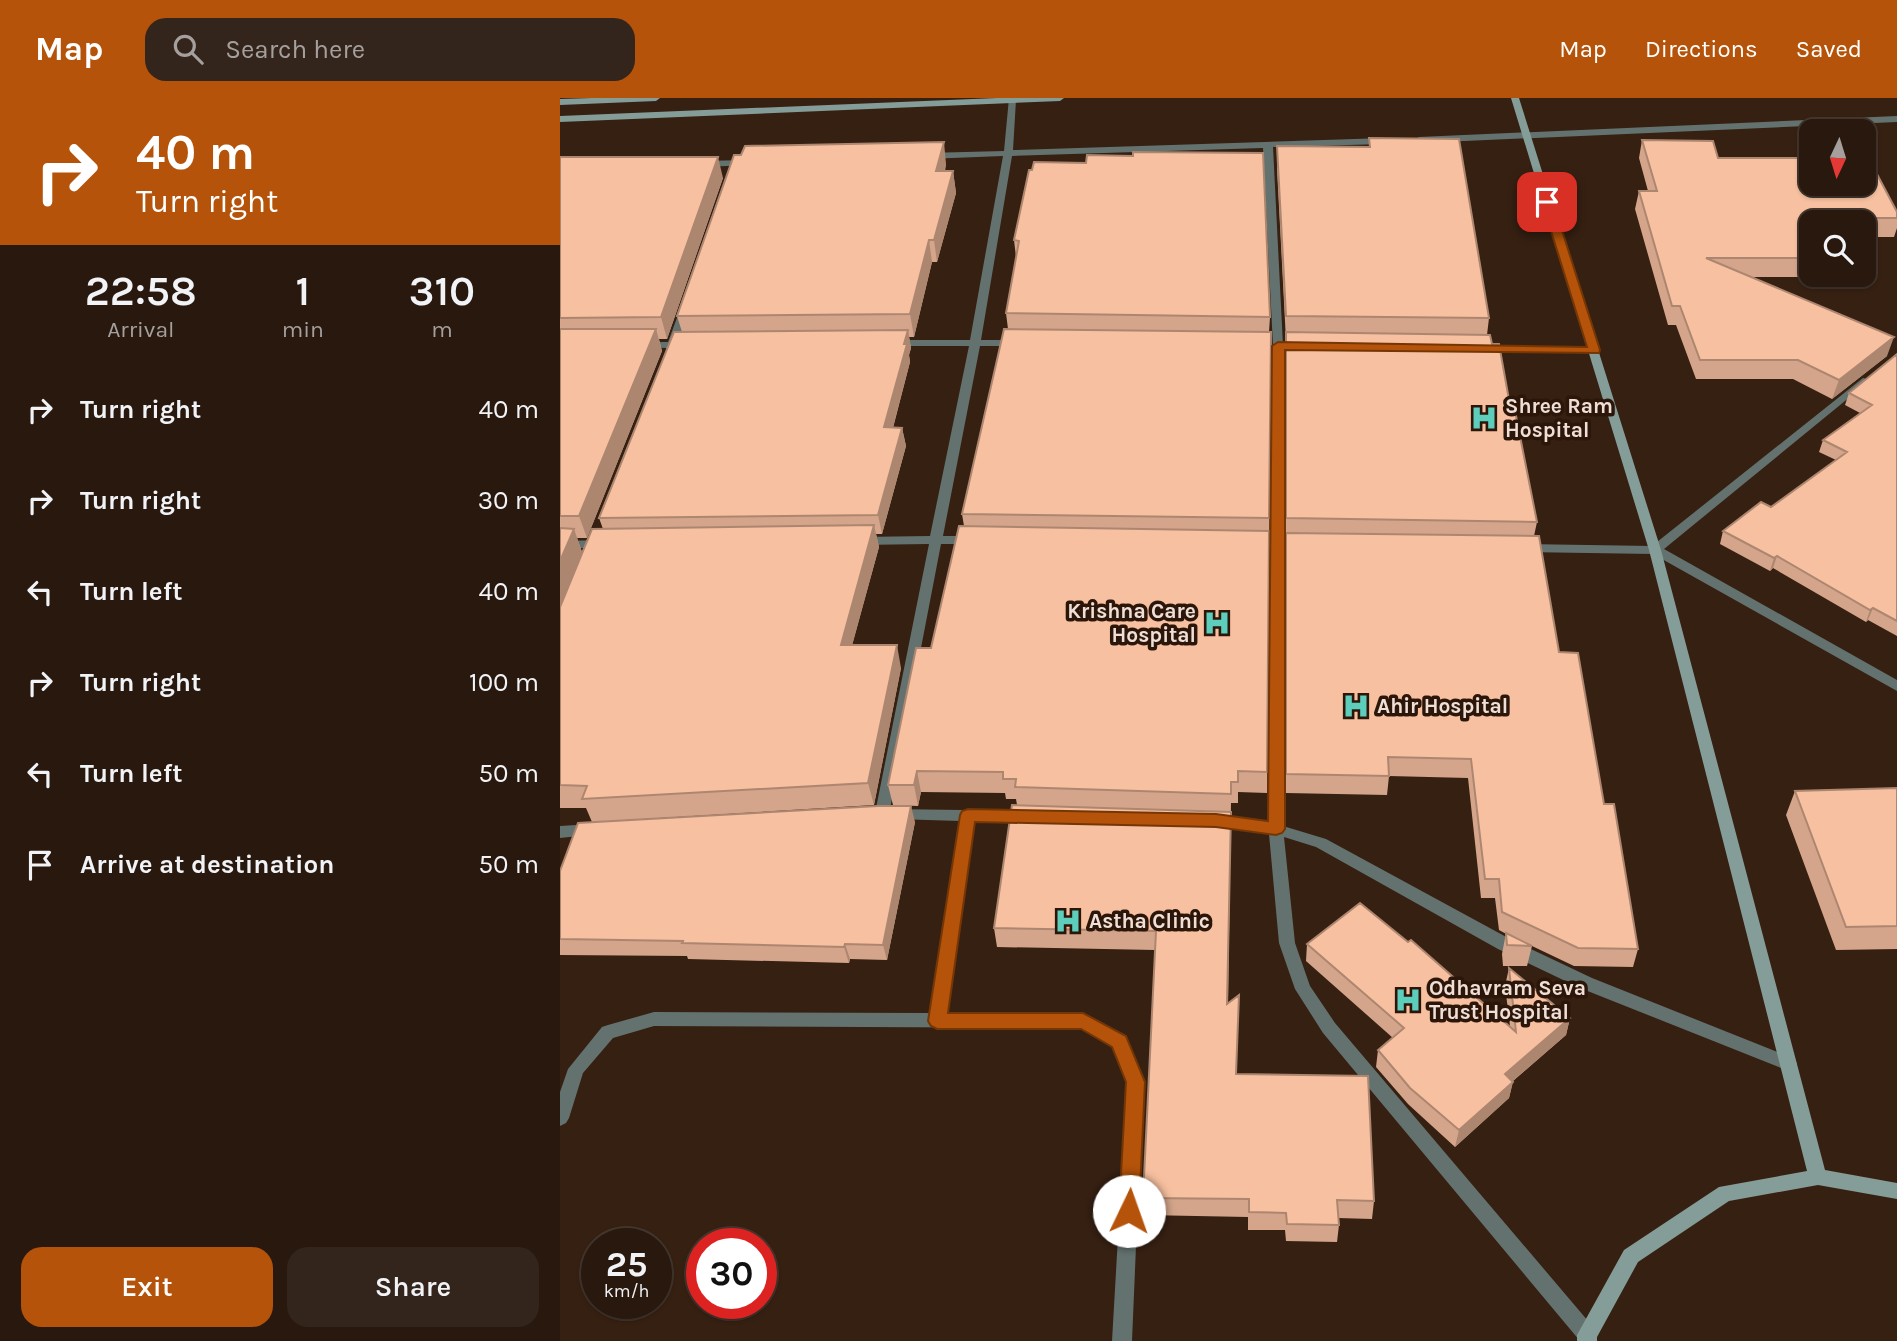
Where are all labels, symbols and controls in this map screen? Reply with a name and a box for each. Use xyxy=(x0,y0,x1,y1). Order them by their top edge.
search box xyxy=(145,18,635,81)
text: Map xyxy=(35,30,103,68)
icon: search xyxy=(169,30,207,68)
text: Search here xyxy=(225,34,365,65)
text: Map xyxy=(1559,35,1607,63)
text: Directions xyxy=(1645,35,1758,63)
text: Saved xyxy=(1796,35,1862,63)
north arrow xyxy=(1799,119,1876,196)
map controls xyxy=(1799,119,1876,287)
text: 40 m xyxy=(136,124,255,181)
icon: right xyxy=(21,126,112,217)
pin xyxy=(1517,172,1577,232)
text: Turn right xyxy=(136,183,278,220)
icon: arrive xyxy=(1528,183,1566,221)
button: search xyxy=(1799,210,1876,287)
text: 22:58 xyxy=(85,266,197,316)
text: 1 xyxy=(295,266,310,316)
text: 310 xyxy=(409,266,475,316)
text: Arrival xyxy=(107,316,174,343)
text: min xyxy=(282,316,324,343)
text: m xyxy=(431,316,453,343)
icon: right xyxy=(21,391,59,429)
text: Turn right xyxy=(80,394,201,425)
text: 40 m xyxy=(479,394,539,425)
place label: Shree Ram Hospital xyxy=(1505,394,1613,442)
hospital icon: Shree Ram Hospital xyxy=(1469,403,1499,433)
icon: right xyxy=(21,482,59,520)
text: Turn right xyxy=(80,485,201,516)
text: 30 m xyxy=(478,485,539,516)
icon: left xyxy=(21,573,59,611)
text: Turn left xyxy=(80,576,182,607)
text: 40 m xyxy=(479,576,539,607)
place label: Krishna Care Hospital xyxy=(1067,599,1196,647)
hospital icon: Krishna Care Hospital xyxy=(1202,608,1232,638)
icon: right xyxy=(21,664,59,702)
text: Turn right xyxy=(80,667,201,698)
text: 100 m xyxy=(469,667,539,698)
hospital icon: Ahir Hospital xyxy=(1341,691,1371,721)
place label: Ahir Hospital xyxy=(1377,694,1508,718)
icon: left xyxy=(21,755,59,793)
text: Turn left xyxy=(80,758,182,789)
text: 50 m xyxy=(478,758,539,789)
icon: arrive xyxy=(21,846,59,884)
text: Arrive at destination xyxy=(80,849,334,880)
text: 50 m xyxy=(478,849,539,880)
hospital icon: Astha Clinic xyxy=(1053,906,1083,936)
place label: Astha Clinic xyxy=(1089,909,1210,933)
place label: Odhavram Seva Trust Hospital xyxy=(1429,976,1586,1024)
hospital icon: Odhavram Seva Trust Hospital xyxy=(1393,985,1423,1015)
position arrow xyxy=(1092,1174,1166,1248)
speed limit sign: 30 xyxy=(686,1228,777,1319)
text: 25 xyxy=(606,1244,647,1285)
button: Exit xyxy=(21,1247,273,1327)
button: Share xyxy=(287,1247,539,1327)
text: km/h xyxy=(604,1280,649,1302)

